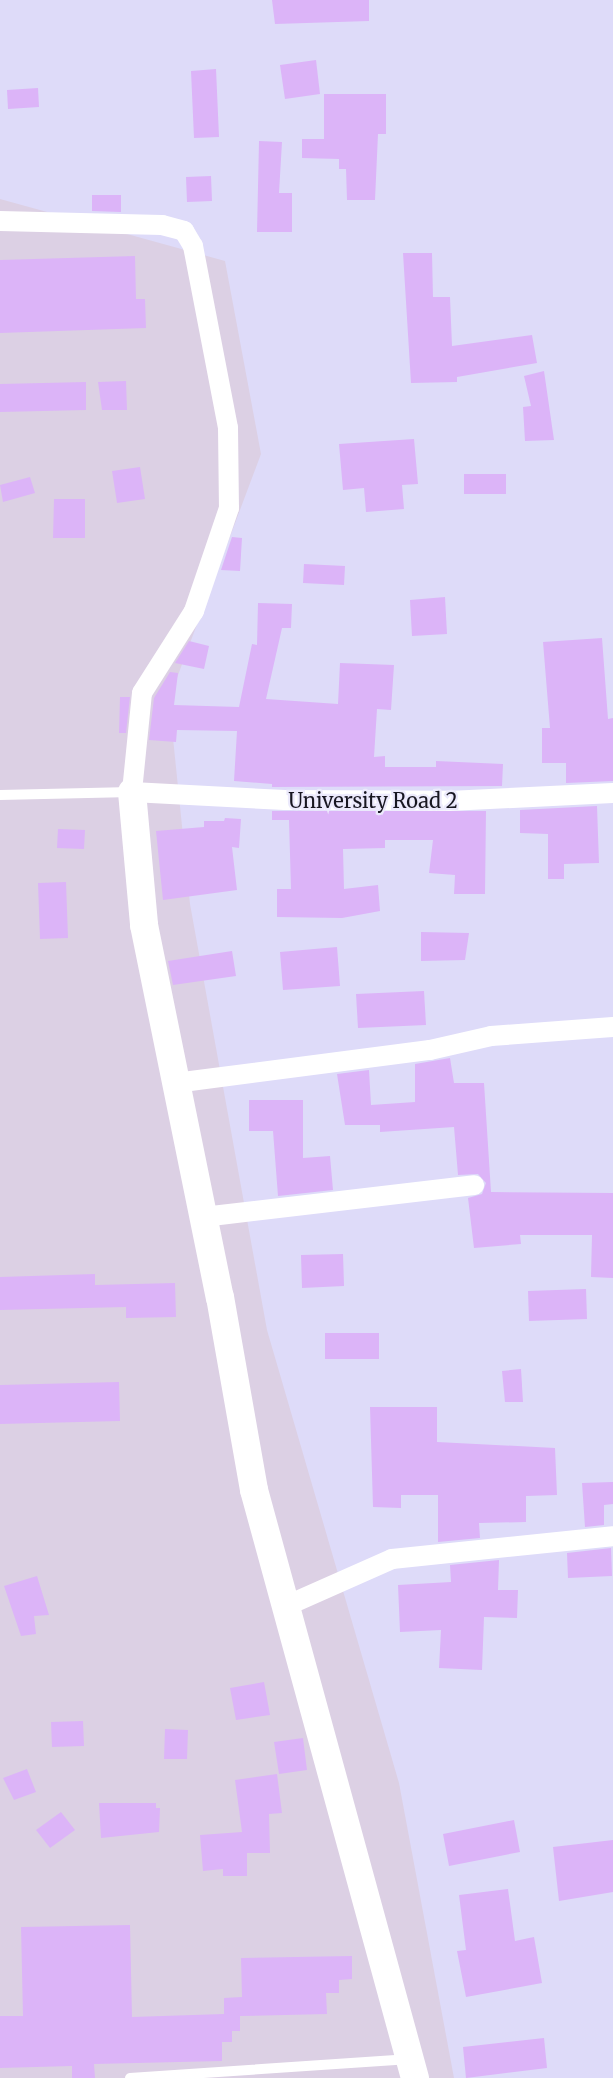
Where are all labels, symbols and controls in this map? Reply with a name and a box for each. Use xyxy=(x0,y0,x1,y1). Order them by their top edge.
street label: University Road 2 xyxy=(288,788,458,812)

